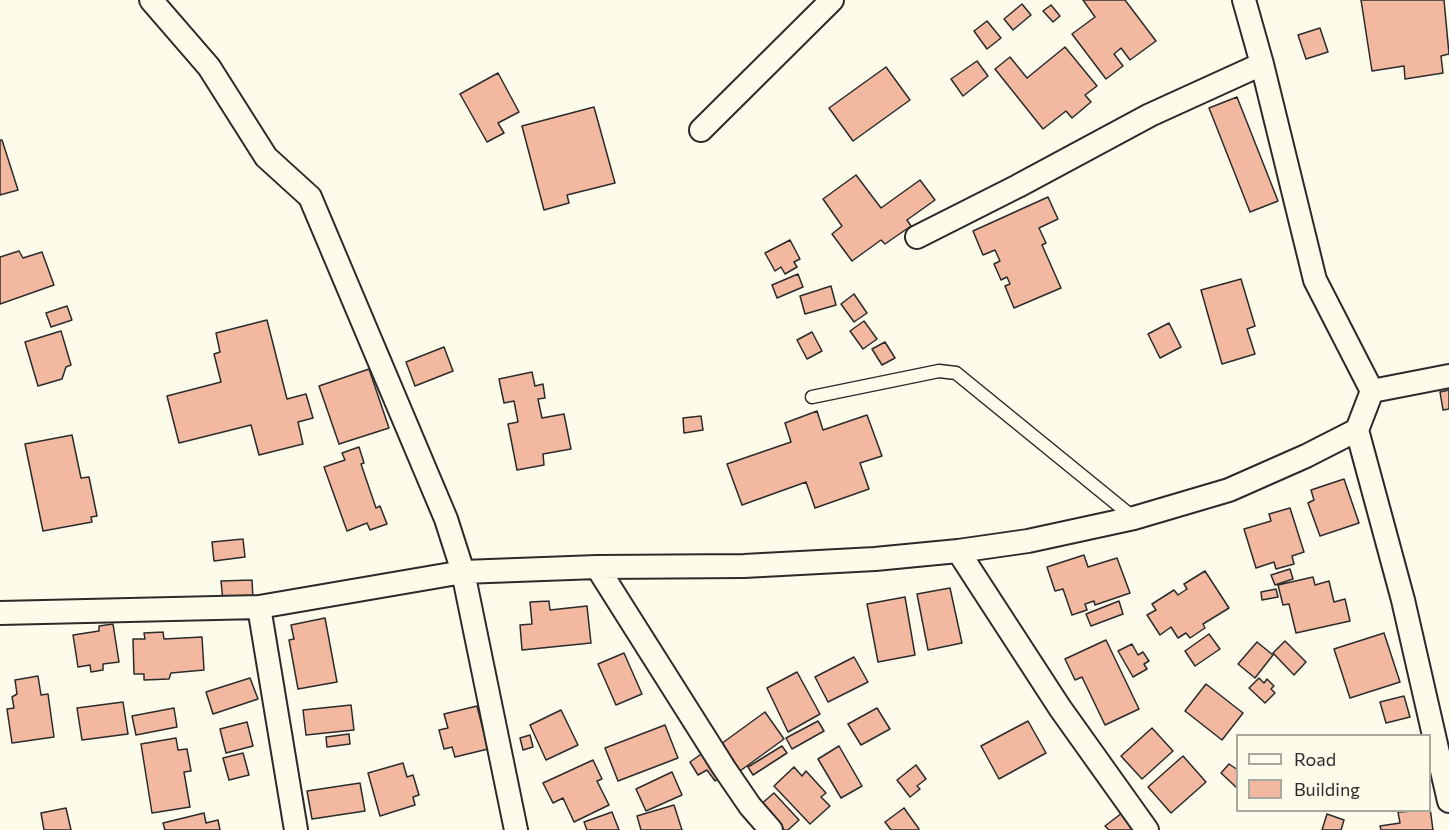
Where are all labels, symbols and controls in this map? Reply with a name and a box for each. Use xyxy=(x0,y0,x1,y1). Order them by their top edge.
legend xyxy=(1236,734,1431,812)
text: Road xyxy=(1294,748,1336,770)
text: Building xyxy=(1294,778,1360,800)

